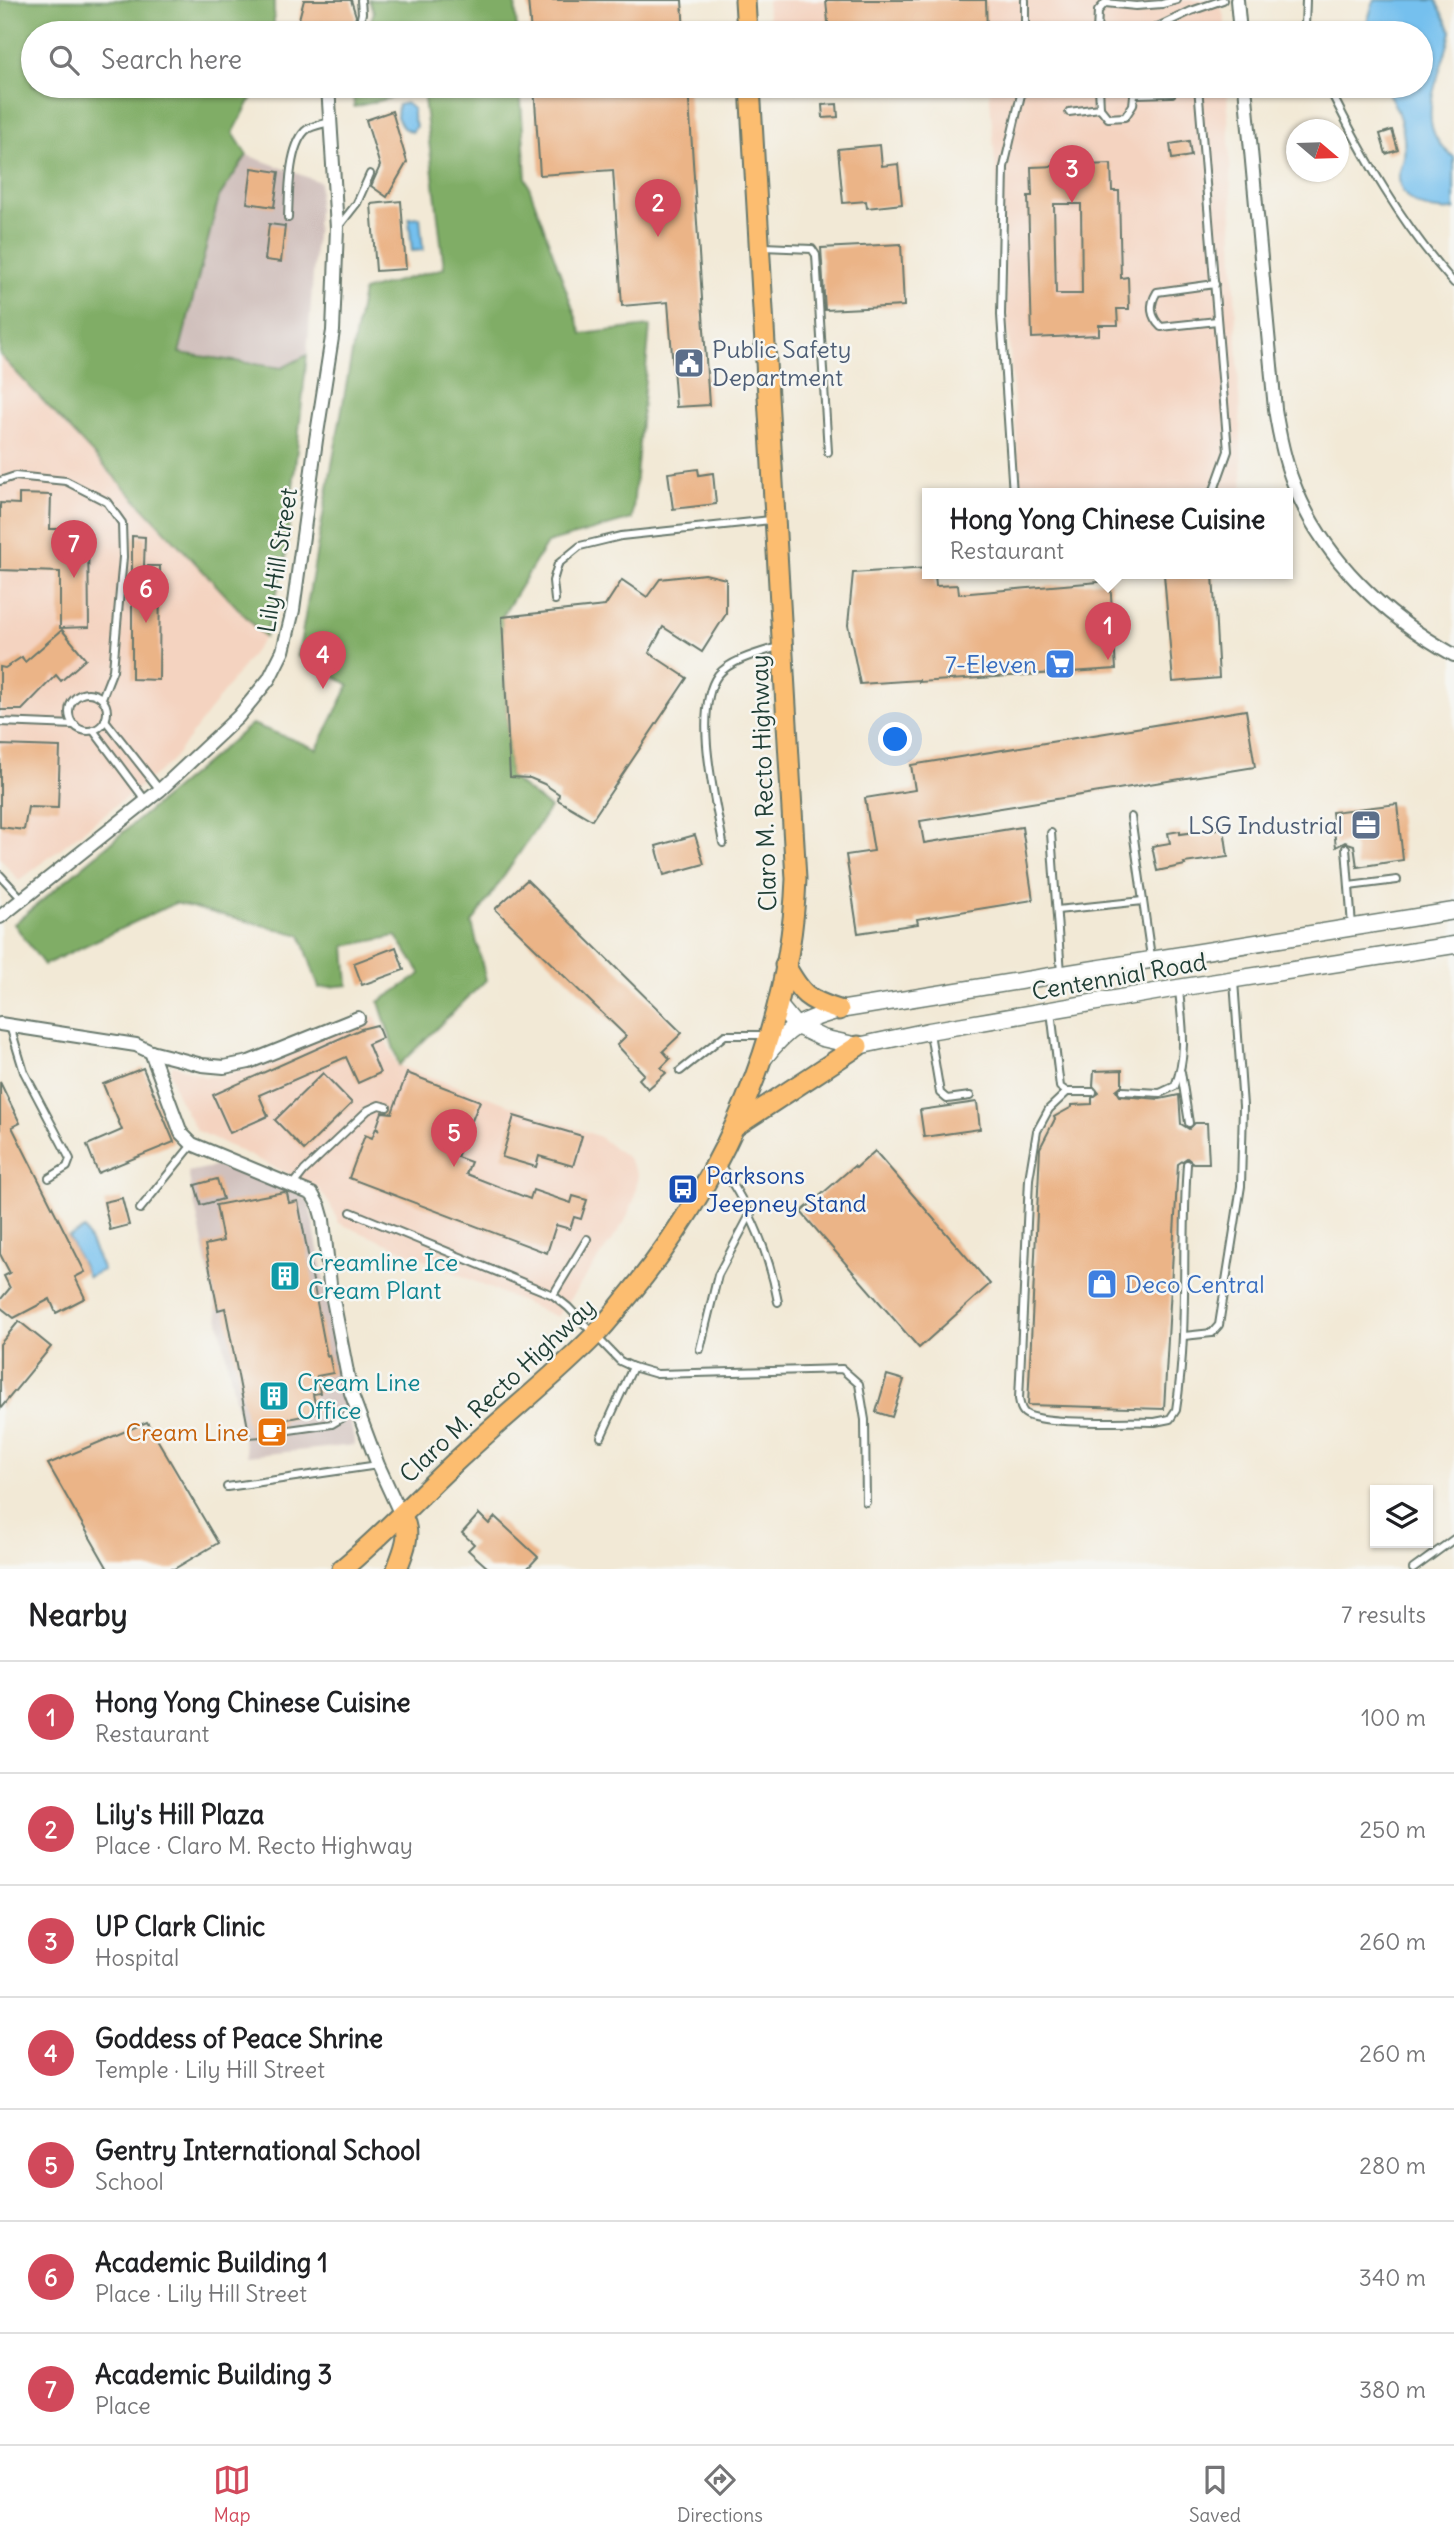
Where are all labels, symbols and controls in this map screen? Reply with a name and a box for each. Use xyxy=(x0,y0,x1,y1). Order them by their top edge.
search box xyxy=(21,21,1433,98)
icon: search xyxy=(45,41,83,79)
text: Search here xyxy=(101,43,242,76)
north arrow xyxy=(1286,119,1349,182)
pin: 3 xyxy=(1049,145,1095,203)
pin: 2 xyxy=(635,179,681,237)
place label: Public Safety Department xyxy=(712,334,851,392)
public building icon: Public Safety Department xyxy=(672,346,706,380)
street label: Lily Hill Street xyxy=(251,485,303,635)
popup xyxy=(922,488,1293,579)
text: Hong Yong Chinese Cuisine xyxy=(950,503,1265,536)
pin: 7 xyxy=(51,520,97,578)
text: Restaurant xyxy=(950,536,1064,565)
pin: 6 xyxy=(123,565,169,623)
pin: 1 xyxy=(1085,602,1131,660)
pin: 4 xyxy=(300,631,346,689)
supermarket icon: 7-Eleven xyxy=(1043,647,1077,681)
place label: 7-Eleven xyxy=(945,649,1037,679)
street label: Claro M. Recto Highway xyxy=(744,654,782,912)
your location xyxy=(878,722,912,756)
office icon: LSG Industrial xyxy=(1349,808,1383,842)
place label: LSG Industrial xyxy=(1188,810,1343,840)
street label: Centennial Road xyxy=(1029,946,1209,1006)
pin: 5 xyxy=(431,1109,477,1167)
place label: Parksons Jeepney Stand xyxy=(706,1160,867,1218)
bus stop icon: Parksons Jeepney Stand xyxy=(666,1172,700,1206)
place label: Creamline Ice Cream Plant xyxy=(308,1247,458,1305)
building icon: Creamline Ice Cream Plant xyxy=(268,1259,302,1293)
shop icon: Deco Central xyxy=(1085,1267,1119,1301)
place label: Deco Central xyxy=(1125,1269,1265,1299)
street label: Claro M. Recto Highway xyxy=(393,1291,601,1489)
place label: Cream Line Office xyxy=(297,1367,420,1425)
building icon: Cream Line Office xyxy=(257,1379,291,1413)
cafe icon: Cream Line xyxy=(255,1415,289,1449)
place label: Cream Line xyxy=(126,1417,249,1447)
map controls xyxy=(1370,1485,1433,1548)
button: layers xyxy=(1370,1485,1433,1548)
text: Nearby xyxy=(28,1596,128,1634)
text: 7 results xyxy=(1341,1600,1426,1629)
text: Hong Yong Chinese Cuisine xyxy=(95,1686,411,1719)
text: 1 xyxy=(46,1703,56,1732)
text: 100 m xyxy=(1361,1703,1426,1732)
text: Restaurant xyxy=(95,1719,209,1748)
text: Lily's Hill Plaza xyxy=(95,1798,264,1831)
text: 2 xyxy=(45,1815,57,1844)
text: 250 m xyxy=(1359,1815,1426,1844)
text: Place · Claro M. Recto Highway xyxy=(95,1831,413,1860)
text: UP Clark Clinic xyxy=(95,1910,265,1943)
text: 3 xyxy=(44,1927,58,1956)
text: 260 m xyxy=(1359,1927,1426,1956)
text: Hospital xyxy=(95,1943,179,1972)
text: Goddess of Peace Shrine xyxy=(95,2022,383,2055)
text: 4 xyxy=(44,2039,58,2068)
text: 260 m xyxy=(1359,2039,1426,2068)
text: Temple · Lily Hill Street xyxy=(95,2055,325,2084)
text: Gentry International School xyxy=(95,2134,421,2167)
text: 5 xyxy=(44,2151,58,2180)
text: 280 m xyxy=(1359,2151,1426,2180)
text: School xyxy=(95,2167,164,2196)
text: Academic Building 1 xyxy=(95,2246,328,2279)
text: 6 xyxy=(44,2263,58,2292)
text: 340 m xyxy=(1359,2263,1426,2292)
text: Place · Lily Hill Street xyxy=(95,2279,307,2308)
text: Academic Building 3 xyxy=(95,2358,332,2391)
text: 7 xyxy=(45,2375,57,2404)
text: 380 m xyxy=(1359,2375,1426,2404)
text: Place xyxy=(95,2391,151,2420)
tab: Map xyxy=(213,2461,251,2527)
tab: Directions xyxy=(677,2461,763,2527)
tab: Saved xyxy=(1189,2461,1241,2527)

